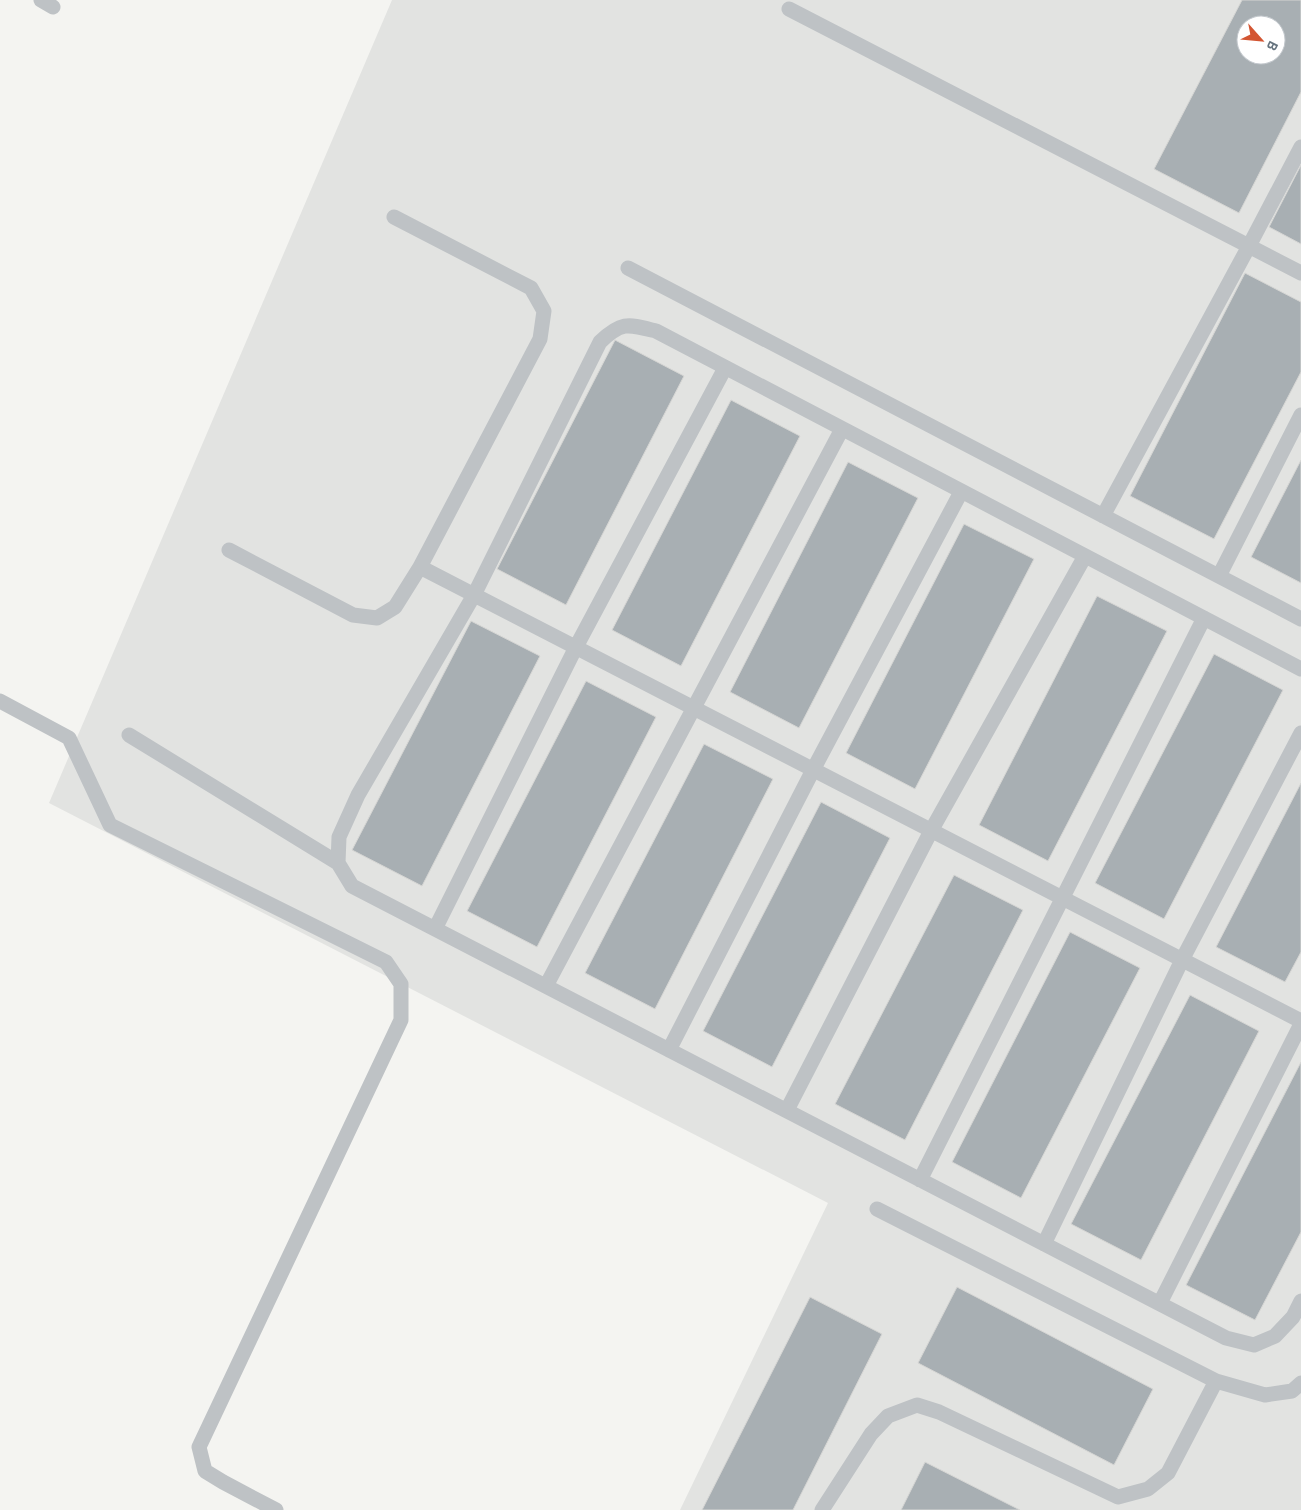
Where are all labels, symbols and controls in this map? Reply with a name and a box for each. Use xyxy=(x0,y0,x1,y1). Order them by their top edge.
north arrow xyxy=(1236,15,1286,65)
text: B xyxy=(1263,38,1282,54)

